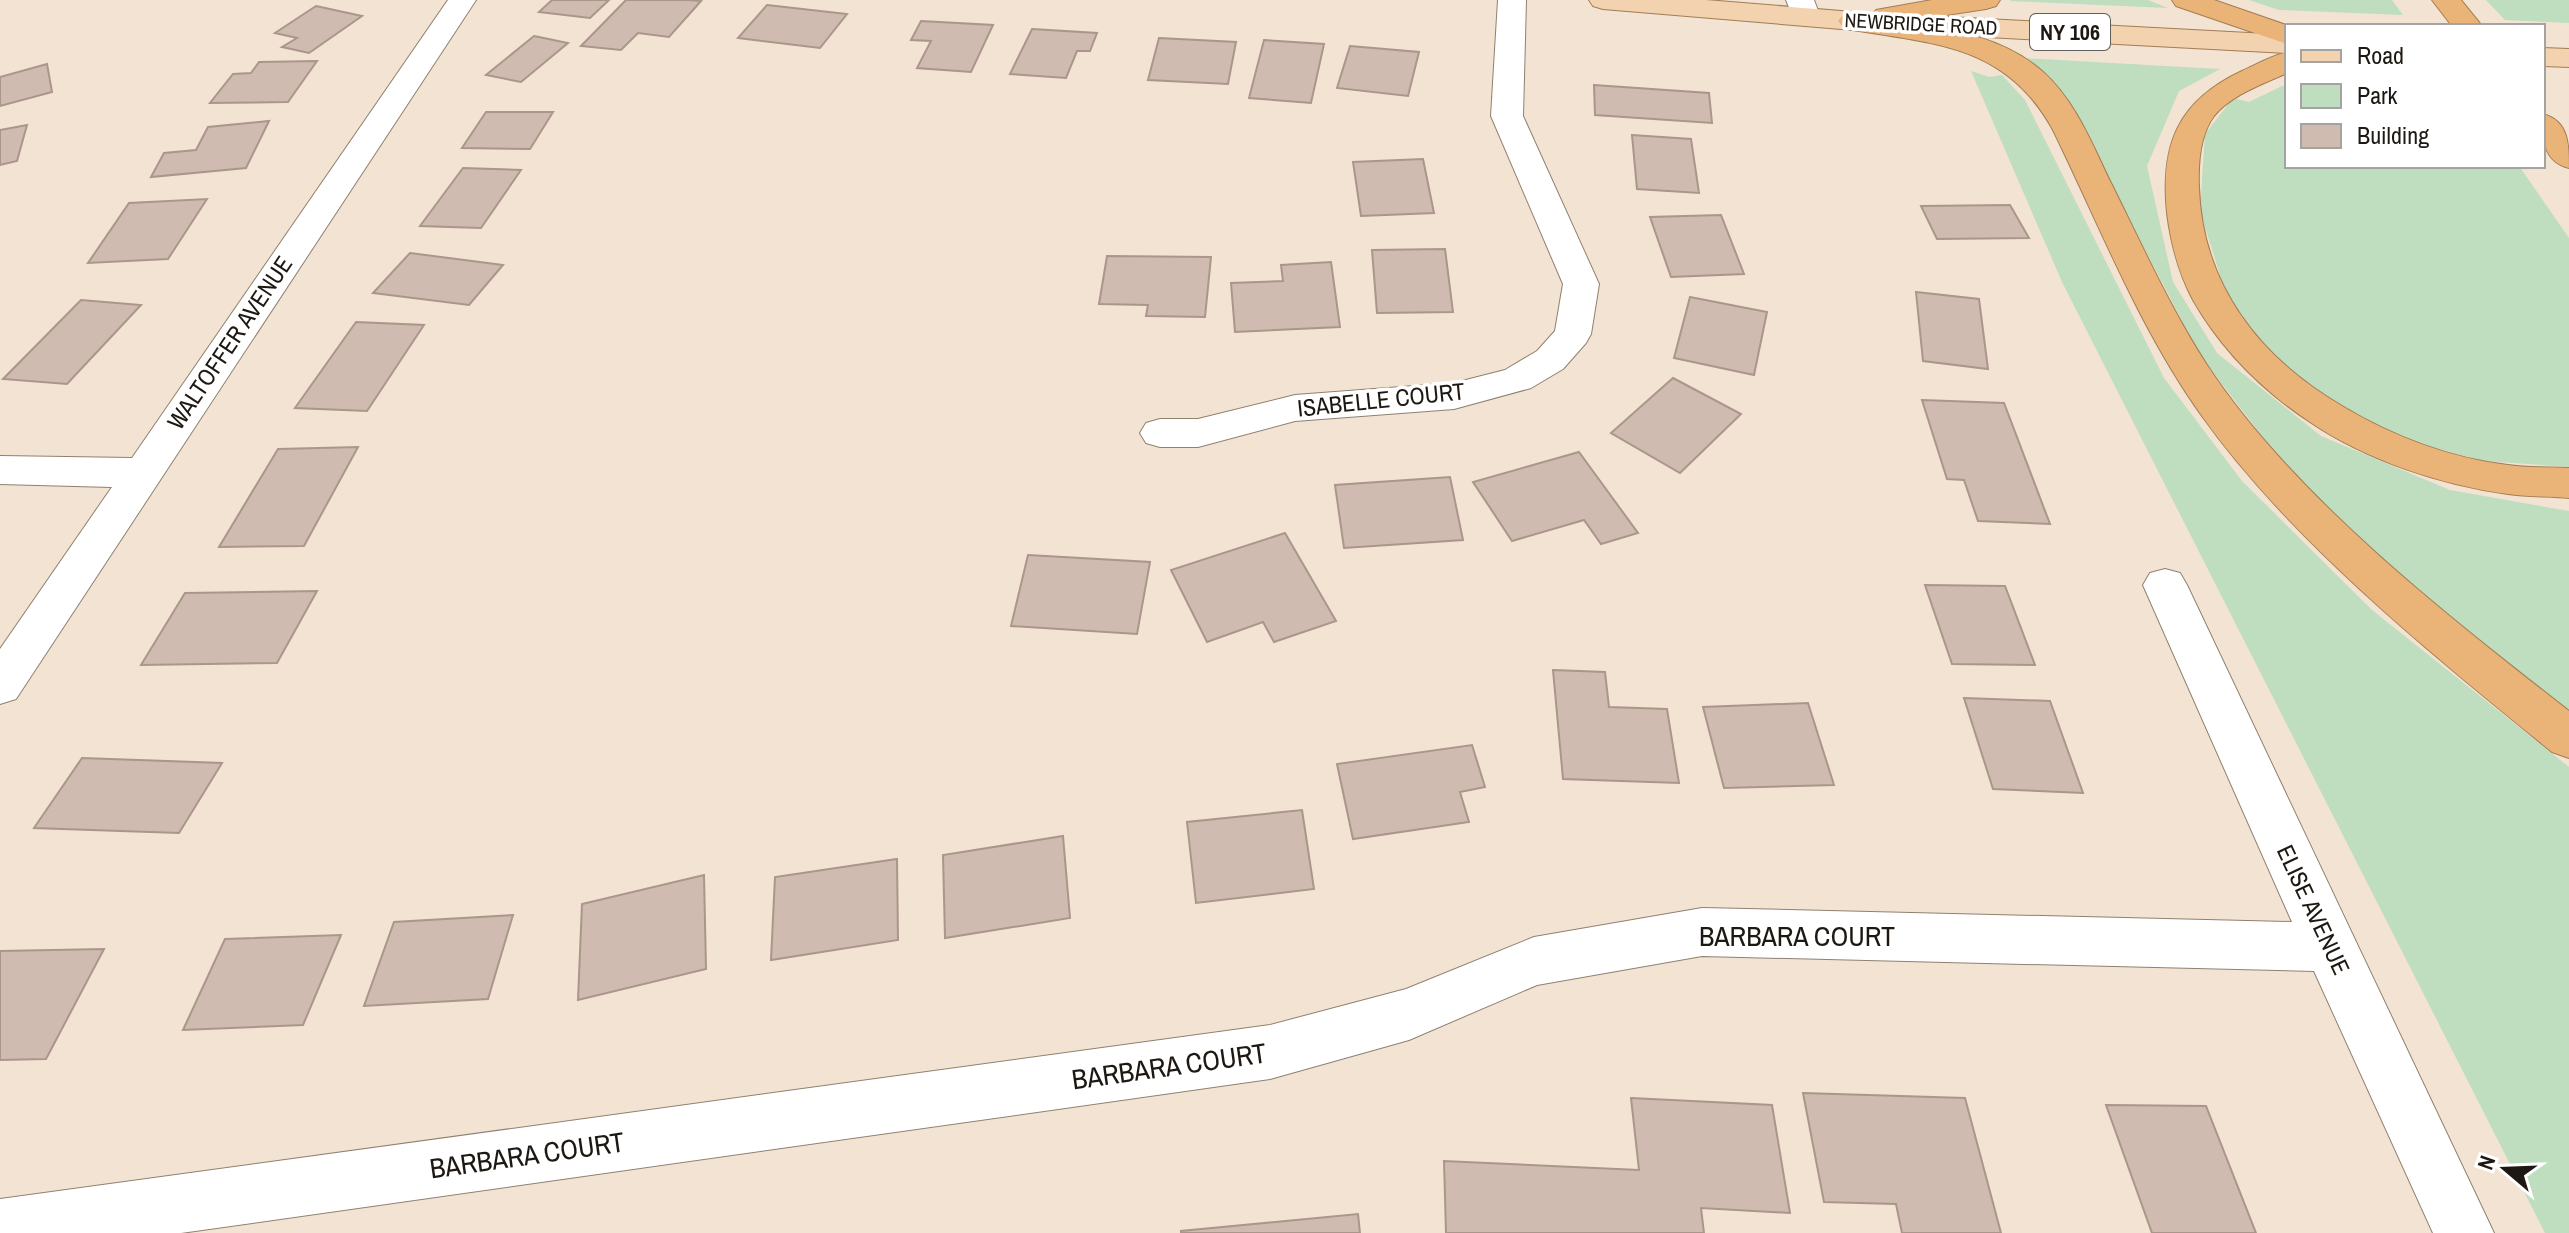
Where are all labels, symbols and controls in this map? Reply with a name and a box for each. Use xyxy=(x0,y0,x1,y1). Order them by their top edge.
street label: NEWBRIDGE ROAD xyxy=(1844,6,1998,41)
road number: NY 106 xyxy=(2030,14,2110,50)
legend xyxy=(2285,24,2545,168)
text: Road xyxy=(2357,39,2404,71)
text: Park xyxy=(2357,79,2398,111)
text: Building xyxy=(2357,119,2429,151)
street label: WALTOFFER AVENUE xyxy=(159,249,299,435)
street label: ISABELLE COURT xyxy=(1296,374,1466,424)
street label: ELISE AVENUE xyxy=(2270,840,2358,980)
street label: BARBARA COURT xyxy=(1699,917,1895,955)
street label: BARBARA COURT xyxy=(1069,1034,1269,1098)
street label: BARBARA COURT xyxy=(427,1123,627,1187)
north arrow xyxy=(2465,1129,2545,1209)
text: N xyxy=(2470,1151,2502,1174)

